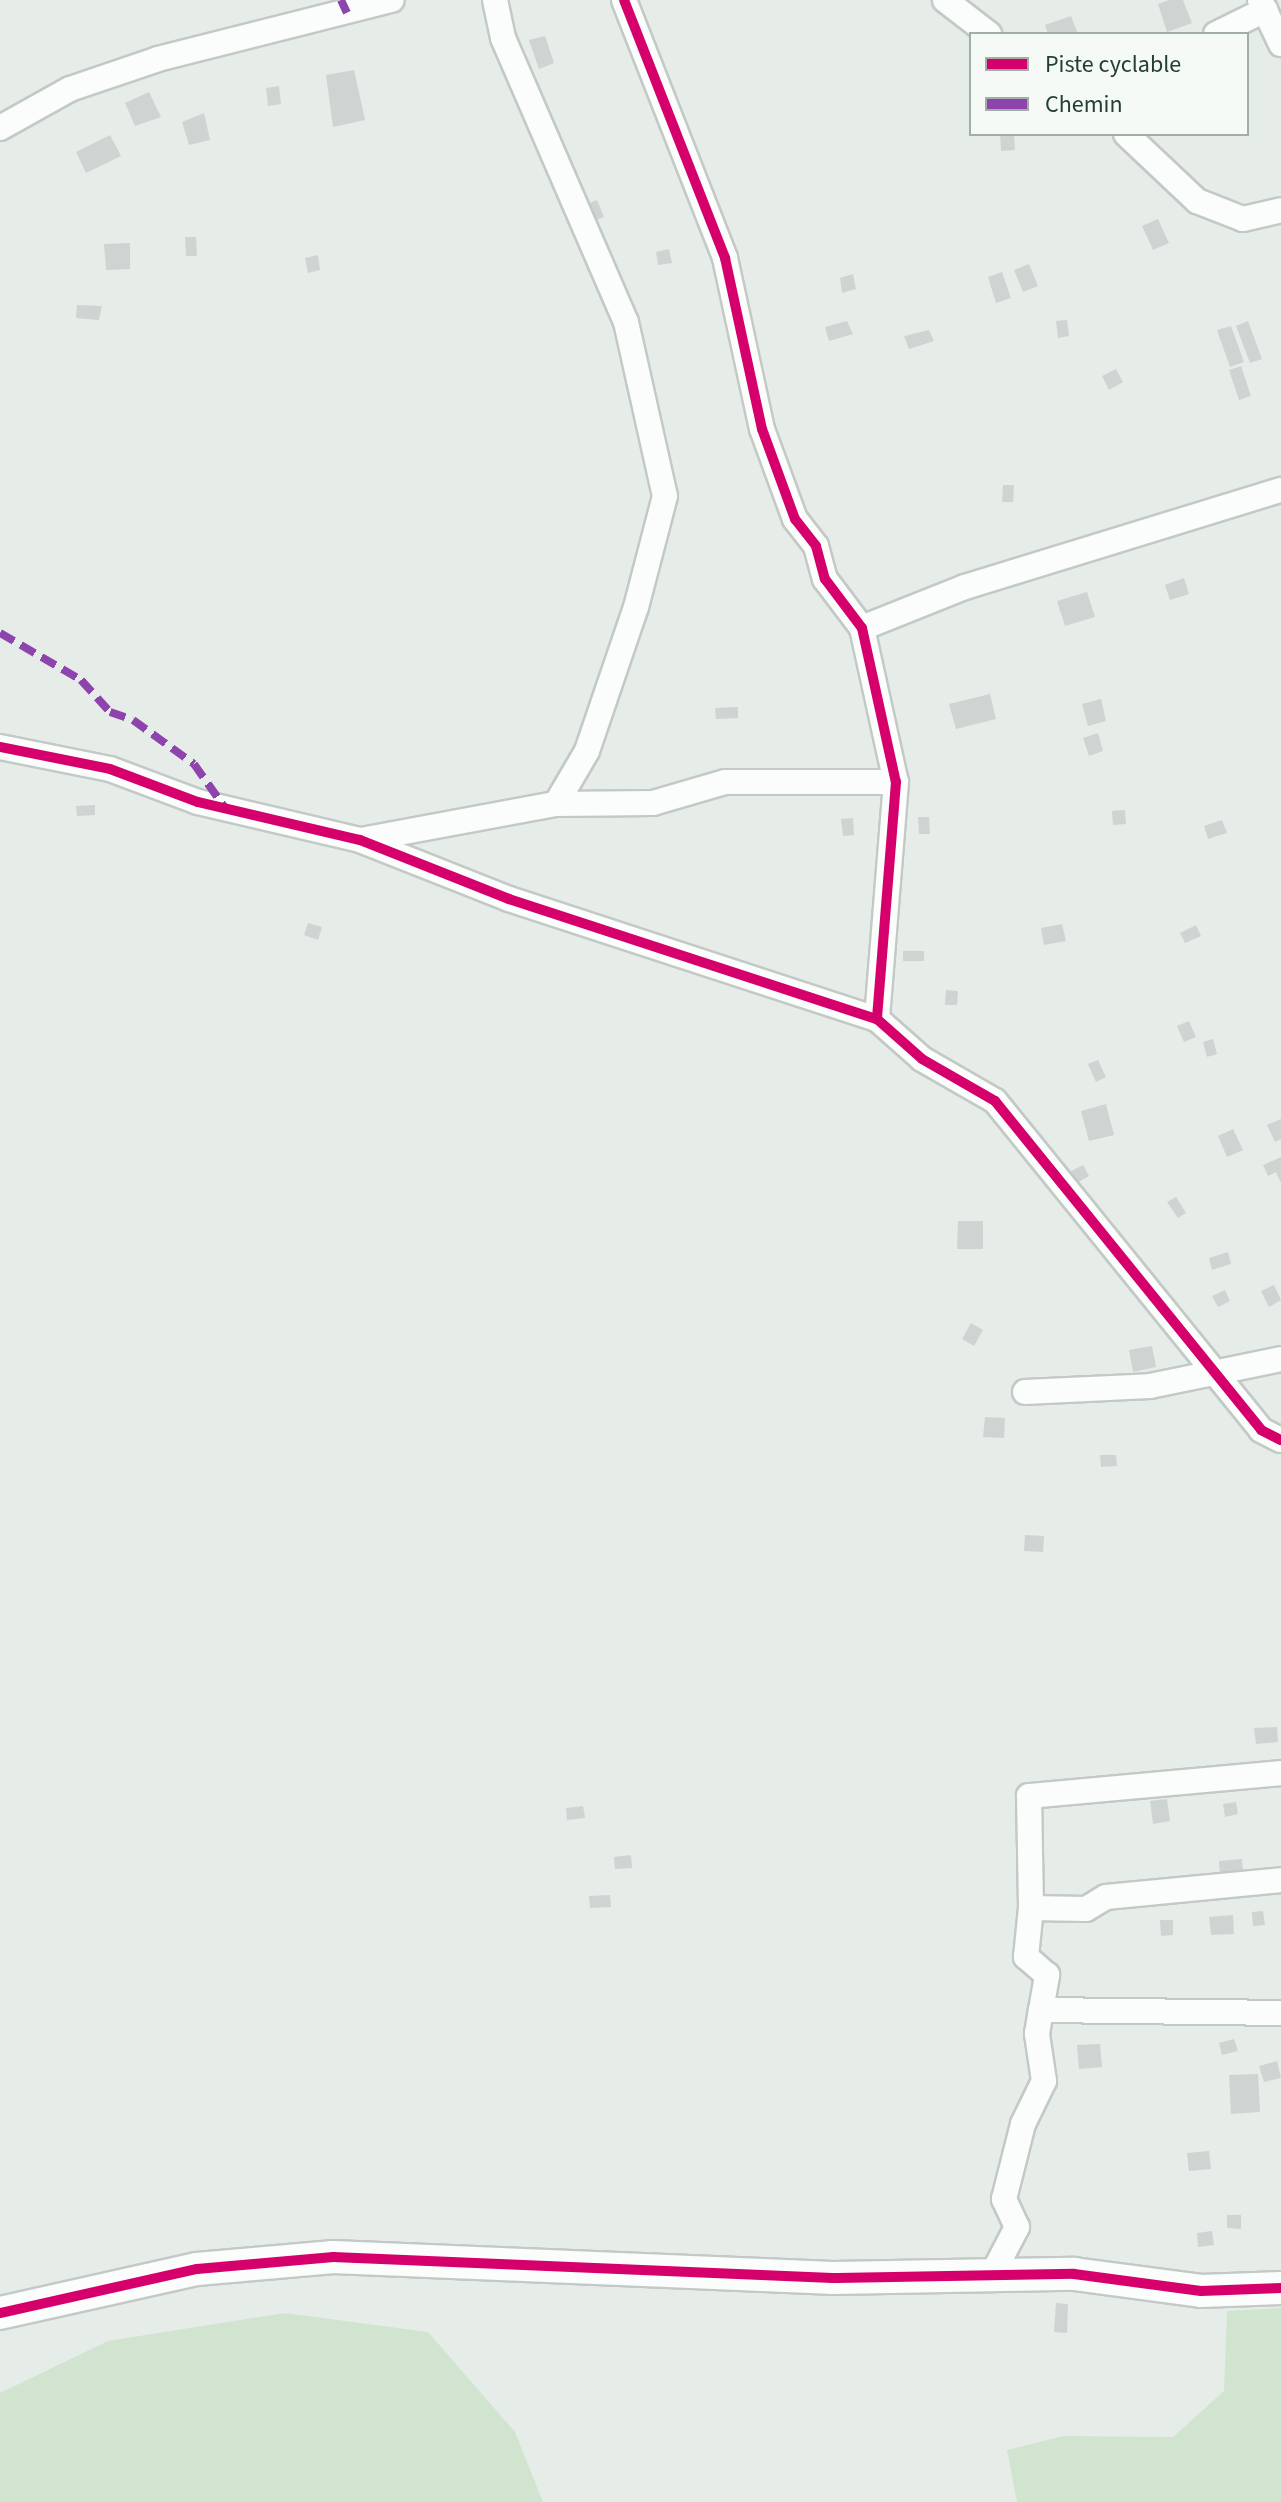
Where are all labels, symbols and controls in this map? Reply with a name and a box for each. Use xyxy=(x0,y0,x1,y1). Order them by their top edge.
legend xyxy=(969,32,1249,136)
text: Piste cyclable xyxy=(1045,47,1181,82)
text: Chemin xyxy=(1045,87,1123,122)

